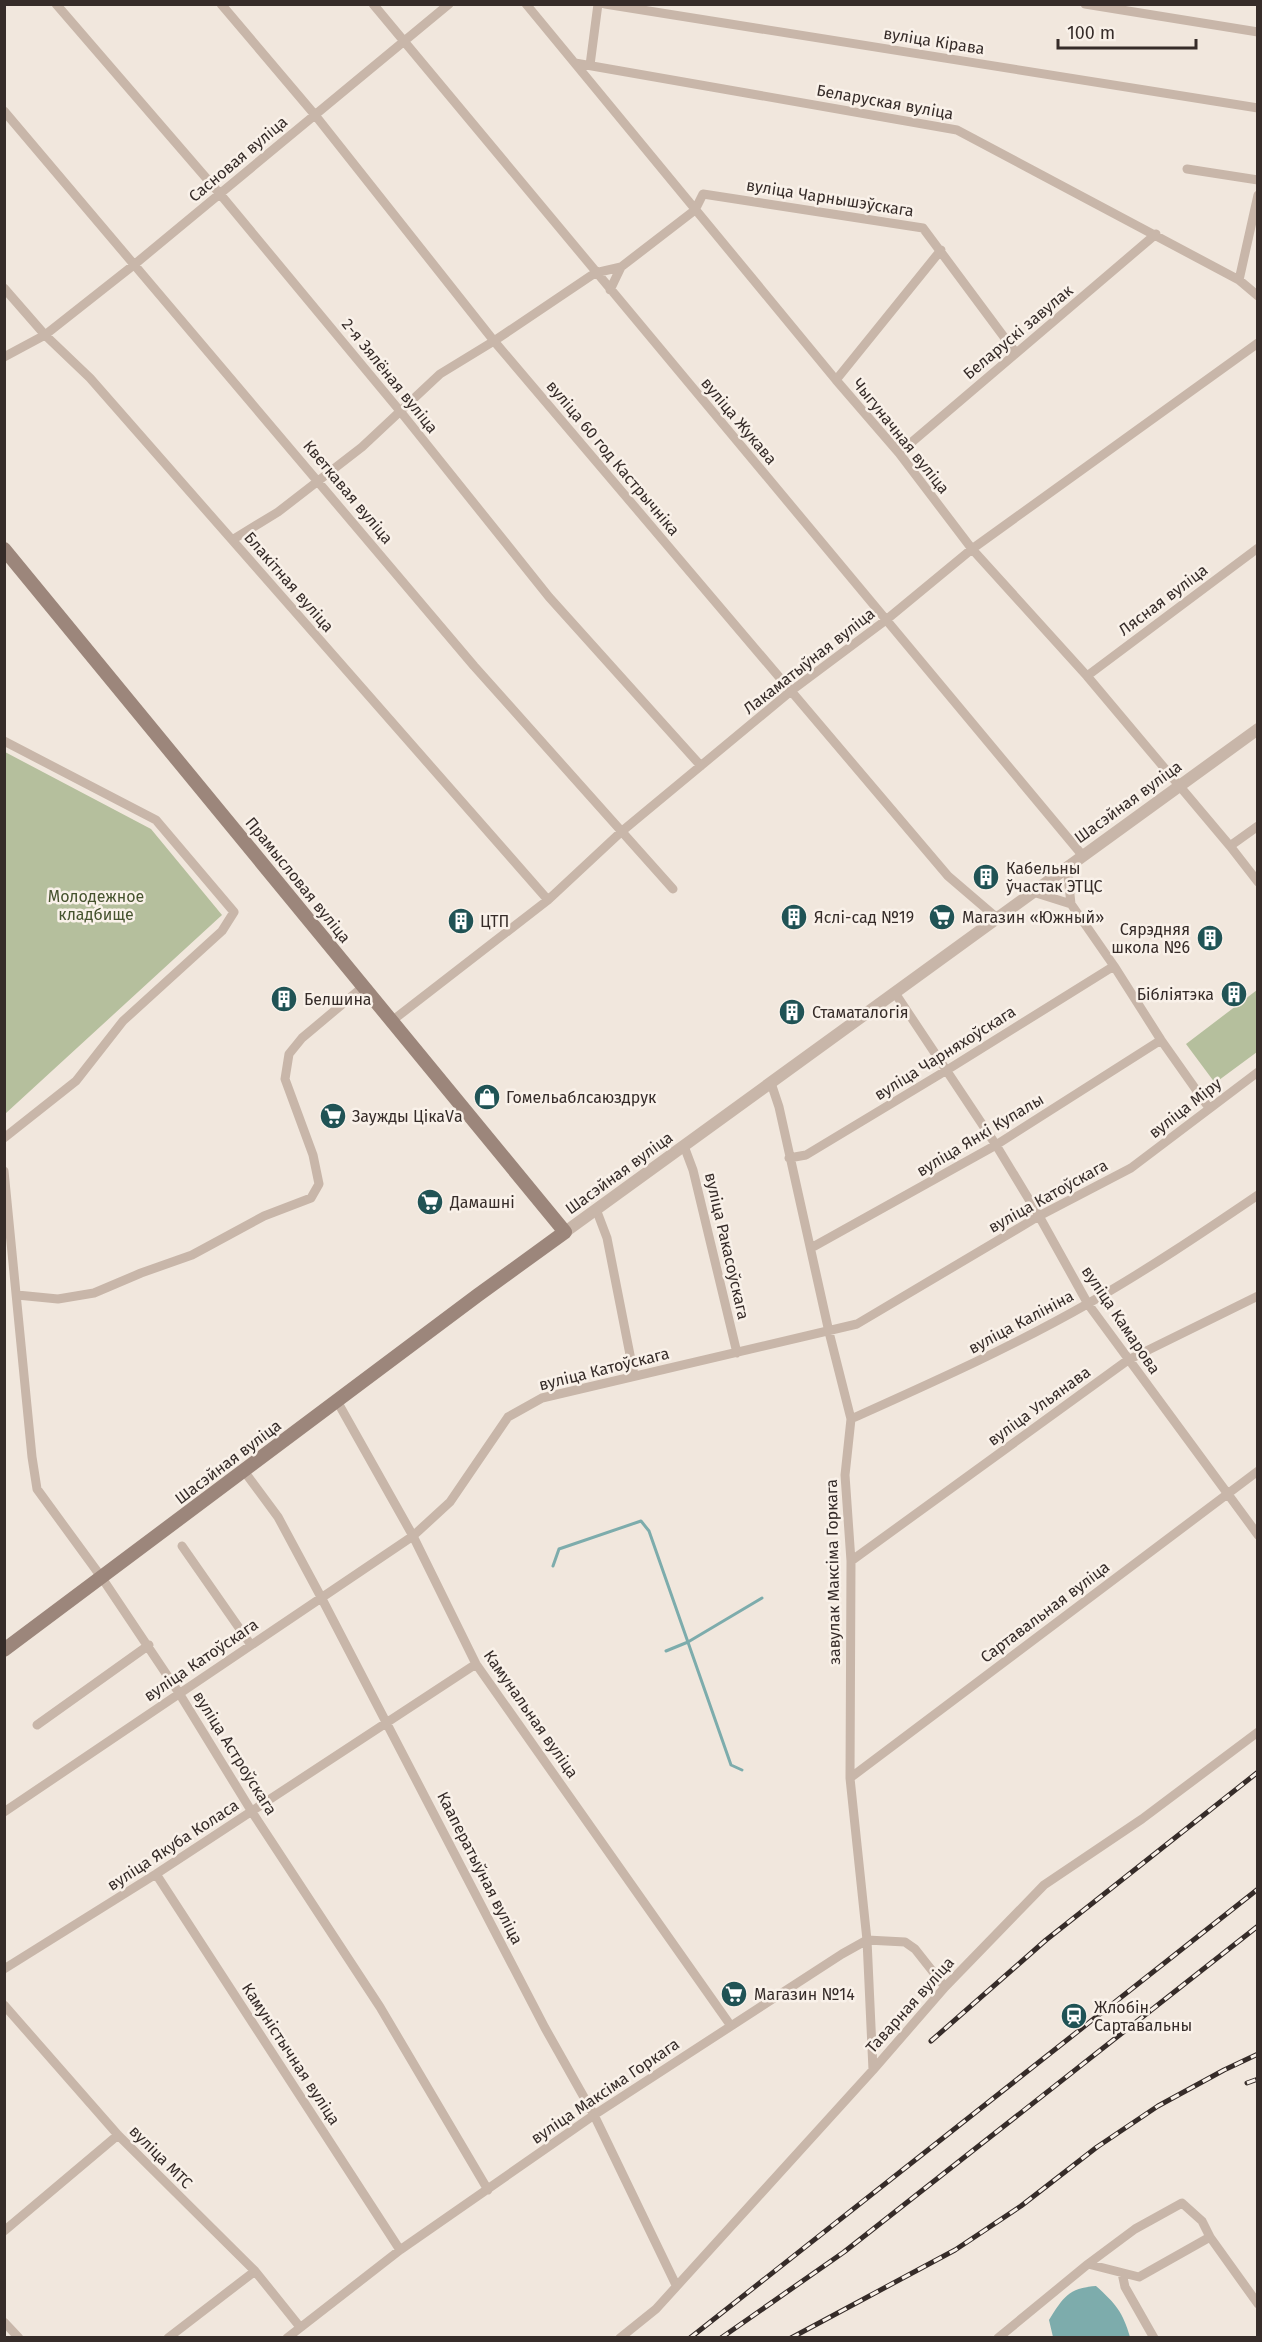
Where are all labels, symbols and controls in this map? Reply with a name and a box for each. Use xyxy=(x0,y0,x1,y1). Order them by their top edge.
scale bar xyxy=(1058,12,1196,50)
text: 100 m xyxy=(1067,22,1115,44)
street label: вуліца Кірава xyxy=(882,24,986,58)
street label: Беларуская вуліца xyxy=(815,81,955,123)
street label: Сасновая вуліца xyxy=(185,112,291,206)
street label: вуліца Чарнышэўскага xyxy=(745,175,915,221)
street label: Беларускі завулак xyxy=(959,280,1077,383)
street label: 2-я Зялёная вуліца xyxy=(338,315,442,437)
street label: вуліца Жукава xyxy=(697,374,781,468)
street label: Чыгуначная вуліца xyxy=(849,375,953,497)
street label: вуліца 60 год Кастрычніка xyxy=(542,377,684,539)
street label: Кветкавая вуліца xyxy=(299,436,397,548)
street label: Блакітная вуліца xyxy=(240,528,338,636)
street label: Лясная вуліца xyxy=(1115,560,1211,640)
street label: Лакаматыўная вуліца xyxy=(740,604,878,718)
street label: Шасэйная вуліца xyxy=(1071,757,1185,847)
street label: Прамысловая вуліца xyxy=(241,813,355,947)
place label: Кабельны ўчастак ЭТЦС xyxy=(1006,859,1103,896)
building icon: Кабельны ўчастак ЭТЦС xyxy=(971,862,1001,892)
park label: Молодежное кладбище xyxy=(48,887,144,924)
building icon: Яслі-сад №19 xyxy=(779,902,809,932)
supermarket icon: Магазин «Южный» xyxy=(927,902,957,932)
building icon: ЦТП xyxy=(446,906,476,936)
place label: Яслі-сад №19 xyxy=(814,908,914,927)
place label: Магазин «Южный» xyxy=(962,908,1104,927)
place label: ЦТП xyxy=(480,912,509,931)
place label: Сярэдняя школа №6 xyxy=(1111,920,1190,957)
building icon: Сярэдняя школа №6 xyxy=(1195,923,1225,953)
building icon: Бібліятэка xyxy=(1219,979,1249,1009)
building icon: Белшина xyxy=(269,984,299,1014)
place label: Бібліятэка xyxy=(1137,985,1214,1004)
place label: Белшина xyxy=(304,990,372,1009)
building icon: Стаматалогія xyxy=(777,997,807,1027)
street label: вуліца Чарняхоўскага xyxy=(871,1002,1019,1104)
place label: Стаматалогія xyxy=(812,1003,909,1022)
street label: вуліца Міру xyxy=(1145,1074,1225,1142)
shop icon: Гомельаблсаюздрук xyxy=(472,1082,502,1112)
place label: Гомельаблсаюздрук xyxy=(506,1088,657,1107)
street label: вуліца Янкі Купалы xyxy=(913,1090,1047,1180)
supermarket icon: Заужды ЦікаVа xyxy=(318,1101,348,1131)
place label: Заужды ЦікаVа xyxy=(352,1107,463,1126)
street label: Шасэйная вуліца xyxy=(562,1128,676,1218)
street label: вуліца Катоўскага xyxy=(985,1155,1111,1237)
street label: вуліца Ракасоўскага xyxy=(701,1171,753,1321)
supermarket icon: Дамашні xyxy=(415,1187,445,1217)
place label: Дамашні xyxy=(449,1193,515,1212)
street label: вуліца Камарова xyxy=(1078,1262,1164,1378)
street label: вуліца Калініна xyxy=(965,1286,1077,1358)
street label: вуліца Катоўскага xyxy=(537,1344,671,1394)
street label: вуліца Ульянава xyxy=(984,1362,1094,1450)
street label: Шасэйная вуліца xyxy=(171,1416,285,1508)
street label: завулак Максіма Горкага xyxy=(822,1479,844,1665)
street label: Сартавальная вуліца xyxy=(977,1557,1113,1667)
street label: вуліца Катоўскага xyxy=(140,1615,262,1705)
street label: Камунальная вуліца xyxy=(480,1646,582,1782)
street label: вуліца Астроўскага xyxy=(189,1688,281,1818)
street label: Кааператыўная вуліца xyxy=(433,1788,527,1948)
street label: вуліца Якуба Коласа xyxy=(104,1795,242,1895)
street label: Таварная вуліца xyxy=(862,1953,958,2057)
street label: Камуністычная вуліца xyxy=(238,1979,344,2129)
supermarket icon: Магазин №14 xyxy=(719,1979,749,2009)
place label: Магазин №14 xyxy=(754,1985,855,2004)
place label: Жлобін Сартавальны xyxy=(1094,1998,1192,2035)
station icon: Жлобін Сартавальны xyxy=(1059,2001,1089,2031)
street label: вуліца Максіма Горкага xyxy=(527,2034,683,2148)
street label: вуліца МТС xyxy=(125,2121,197,2193)

